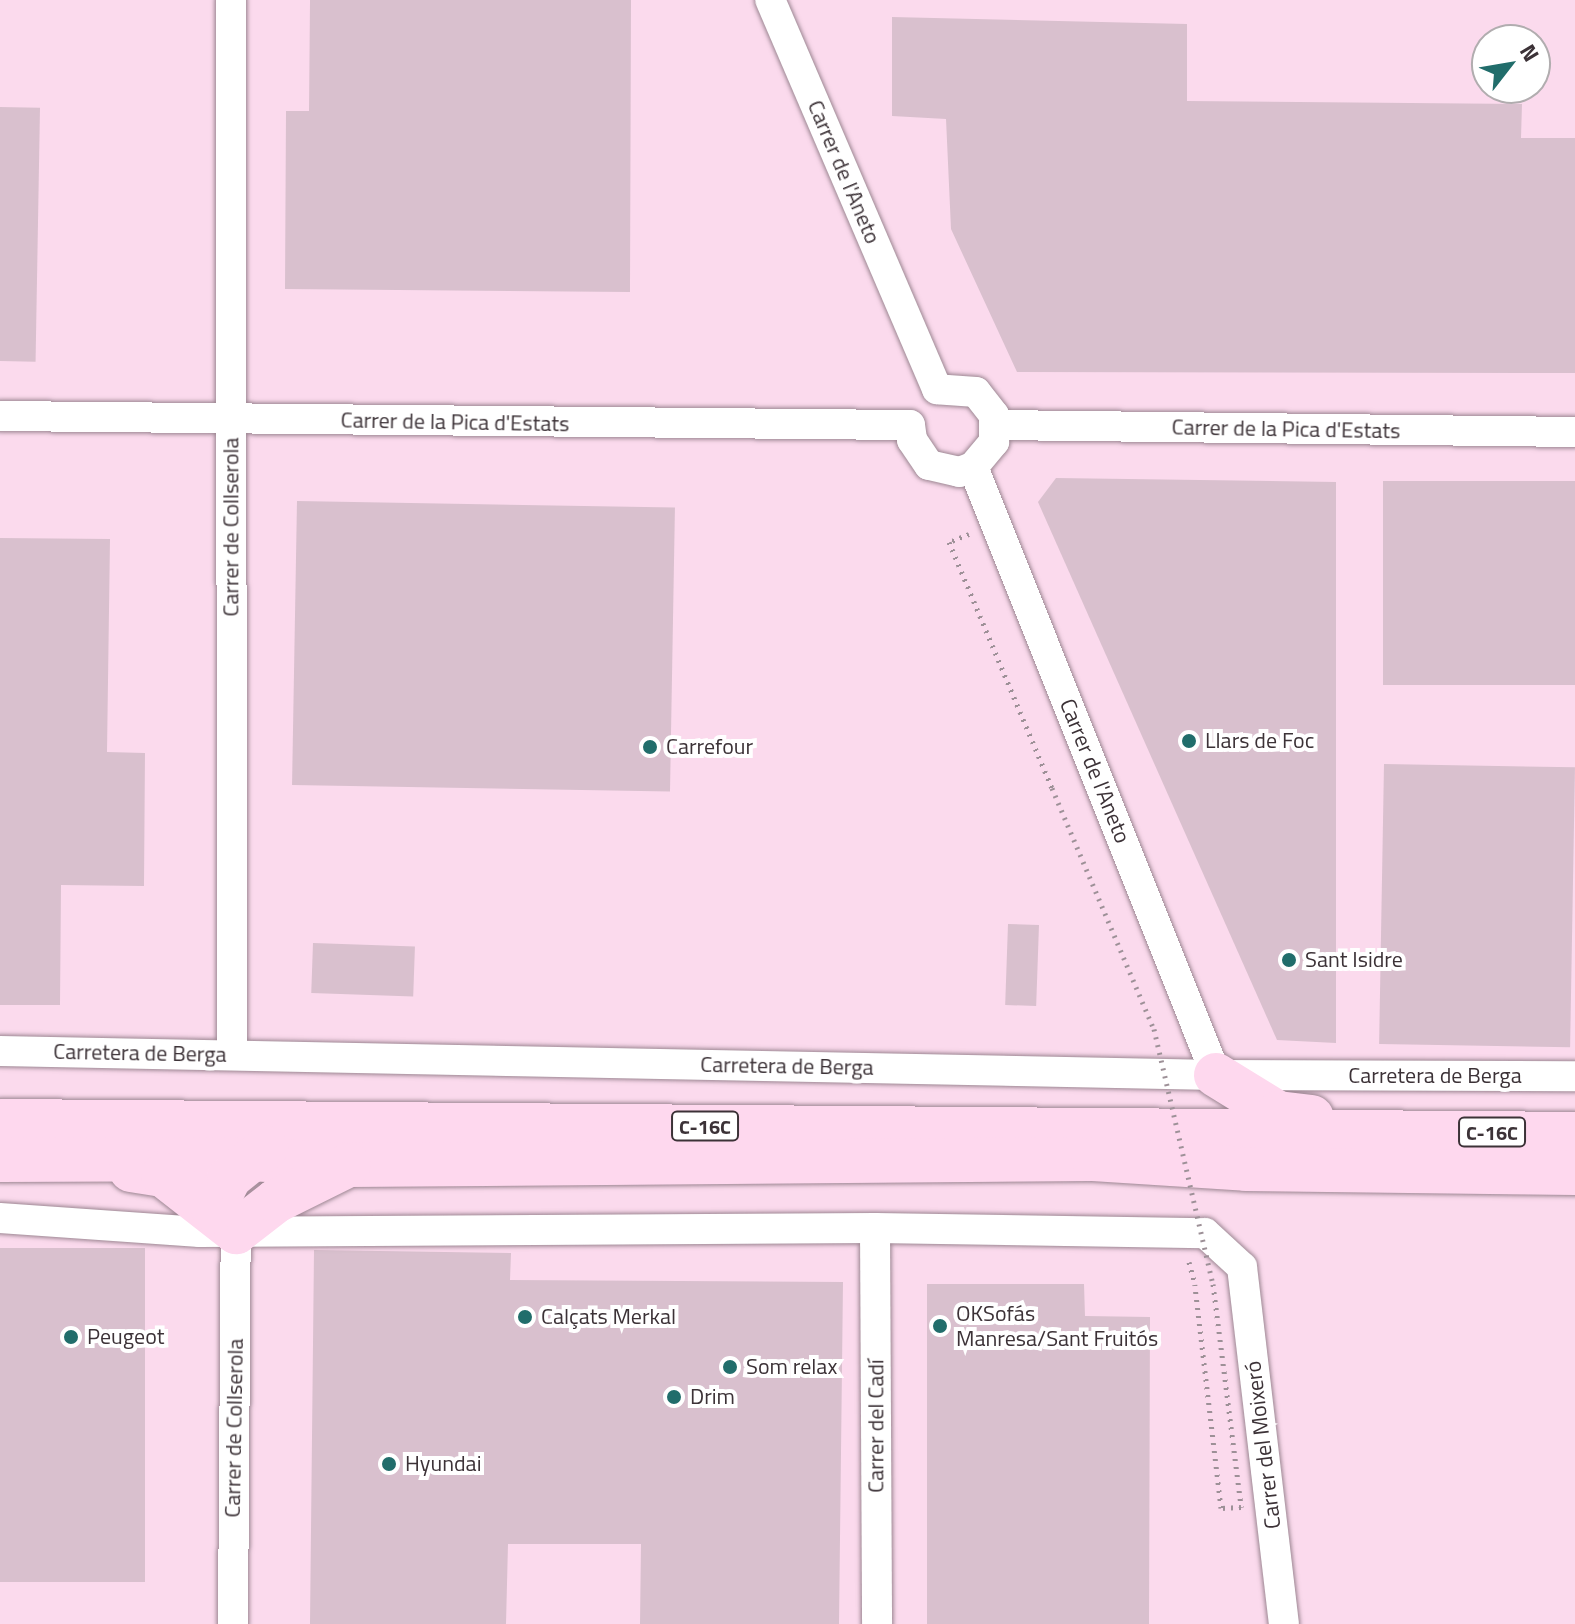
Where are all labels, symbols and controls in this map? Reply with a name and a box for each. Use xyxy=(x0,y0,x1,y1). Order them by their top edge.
north arrow xyxy=(1471,24,1551,104)
text: N xyxy=(1511,37,1548,68)
street label: Carrer de l'Aneto xyxy=(802,96,886,248)
street label: Carrer de la Pica d'Estats xyxy=(340,407,570,437)
street label: Carrer de la Pica d'Estats xyxy=(1171,414,1401,444)
street label: Carrer de Collserola xyxy=(218,437,244,617)
street label: Carrer de l'Aneto xyxy=(1054,695,1136,847)
place label: Llars de Foc xyxy=(1205,728,1314,754)
marker: Llars de Foc xyxy=(1180,732,1198,750)
place label: Carrefour xyxy=(666,734,753,760)
marker: Carrefour xyxy=(641,738,659,756)
place label: Sant Isidre xyxy=(1305,947,1403,973)
marker: Sant Isidre xyxy=(1280,951,1298,969)
street label: Carretera de Berga xyxy=(53,1038,227,1068)
street label: Carretera de Berga xyxy=(700,1051,874,1081)
street label: Carretera de Berga xyxy=(1348,1063,1522,1089)
road number: C-16C xyxy=(671,1110,739,1142)
road number: C-16C xyxy=(1458,1116,1526,1148)
place label: OKSofás Manresa/Sant Fruitós xyxy=(956,1300,1158,1352)
place label: Calçats Merkal xyxy=(541,1304,676,1330)
marker: Calçats Merkal xyxy=(516,1308,534,1326)
marker: OKSofás Manresa/Sant Fruitós xyxy=(931,1317,949,1335)
place label: Peugeot xyxy=(87,1324,164,1350)
marker: Peugeot xyxy=(62,1328,80,1346)
street label: Carrer de Collserola xyxy=(219,1338,249,1518)
place label: Som relax xyxy=(746,1354,837,1380)
marker: Som relax xyxy=(721,1358,739,1376)
street label: Carrer del Cadí xyxy=(863,1359,889,1493)
street label: Carrer del Moixeró xyxy=(1240,1360,1286,1530)
place label: Drim xyxy=(690,1384,735,1410)
marker: Drim xyxy=(665,1388,683,1406)
place label: Hyundai xyxy=(405,1451,481,1477)
marker: Hyundai xyxy=(380,1455,398,1473)

